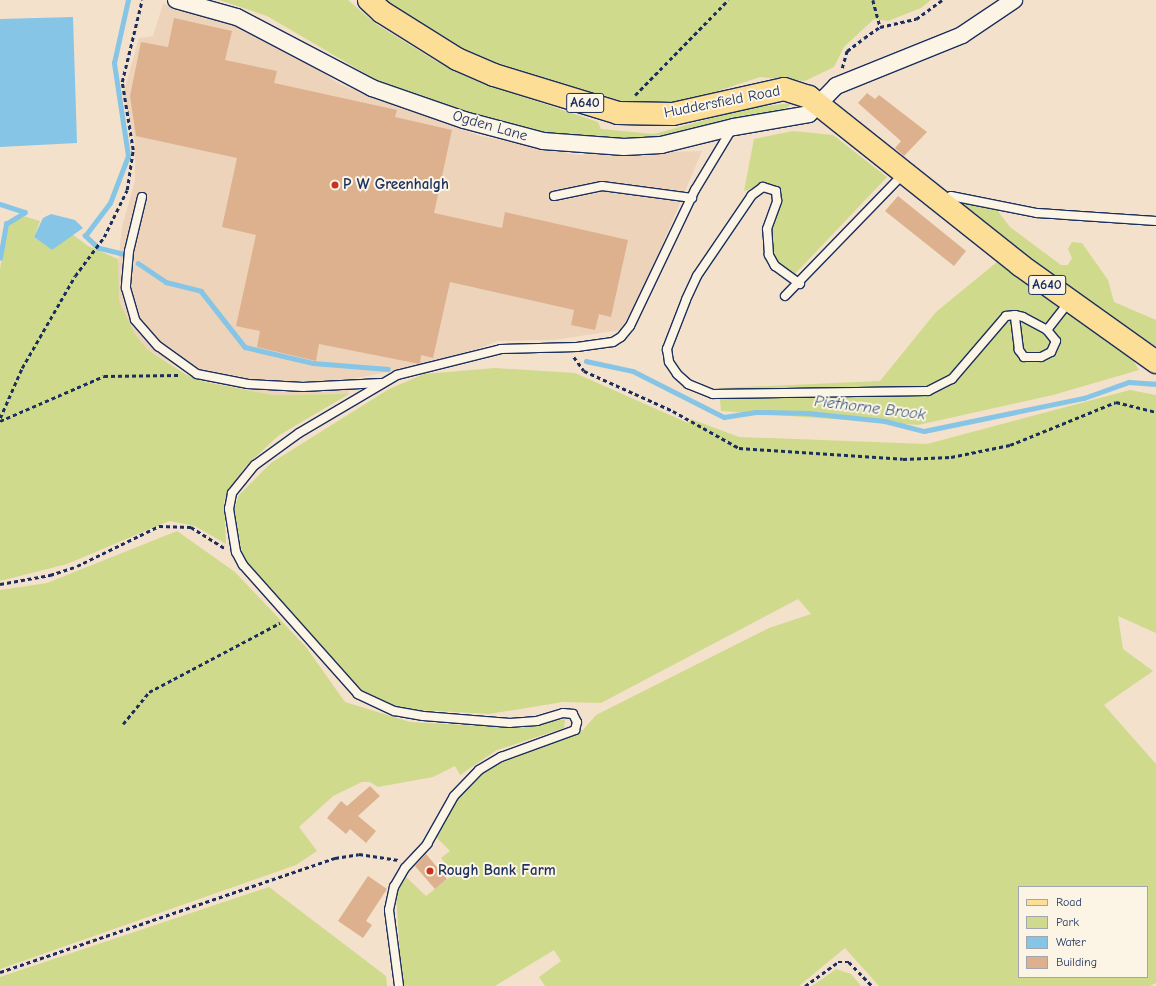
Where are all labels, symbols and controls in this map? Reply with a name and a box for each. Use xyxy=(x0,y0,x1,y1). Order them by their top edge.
street label: Huddersfield Road xyxy=(662,82,782,122)
road number: A640 xyxy=(566,91,604,115)
street label: Ogden Lane xyxy=(450,107,530,145)
place label: P W Greenhalgh xyxy=(343,176,449,194)
marker: P W Greenhalgh xyxy=(330,180,340,190)
road number: A640 xyxy=(1028,273,1066,297)
water label: Piethorne Brook xyxy=(813,392,927,424)
place label: Rough Bank Farm xyxy=(438,862,556,880)
marker: Rough Bank Farm xyxy=(425,866,435,876)
legend xyxy=(1018,886,1148,978)
text: Road xyxy=(1056,895,1082,909)
text: Park xyxy=(1056,915,1079,929)
text: Water xyxy=(1056,935,1086,949)
text: Building xyxy=(1056,955,1097,969)

